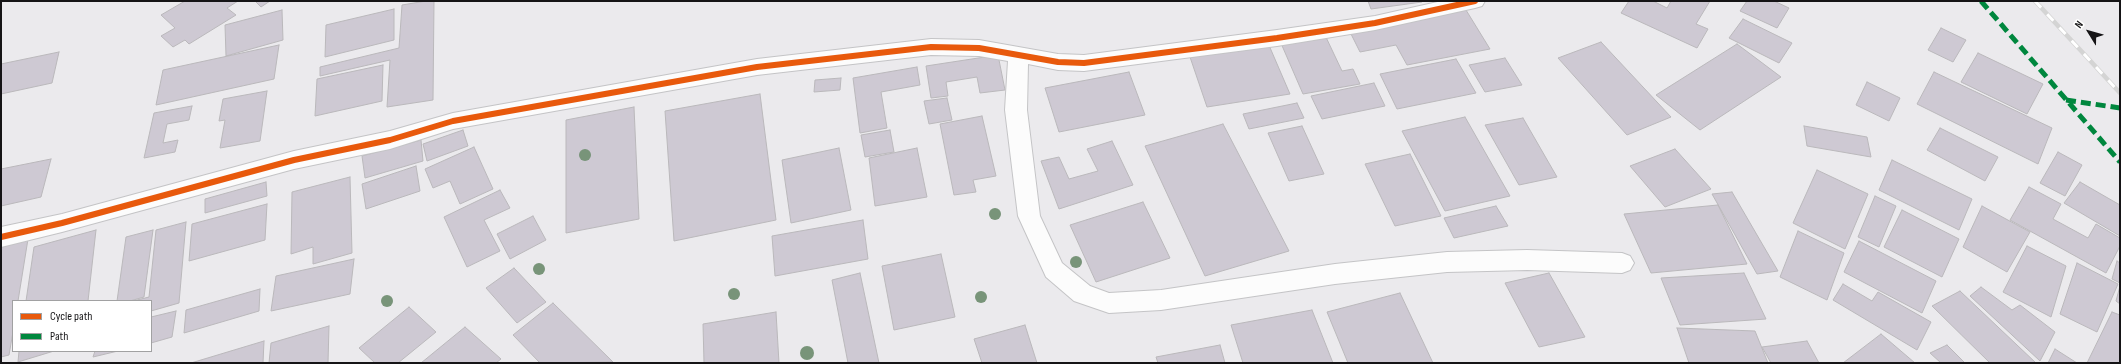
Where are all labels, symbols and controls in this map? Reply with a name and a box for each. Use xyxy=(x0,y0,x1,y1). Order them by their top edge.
north arrow xyxy=(2069,12,2109,52)
text: N xyxy=(2072,18,2086,31)
legend xyxy=(12,300,152,352)
text: Cycle path xyxy=(50,309,92,324)
text: Path xyxy=(50,329,68,344)

